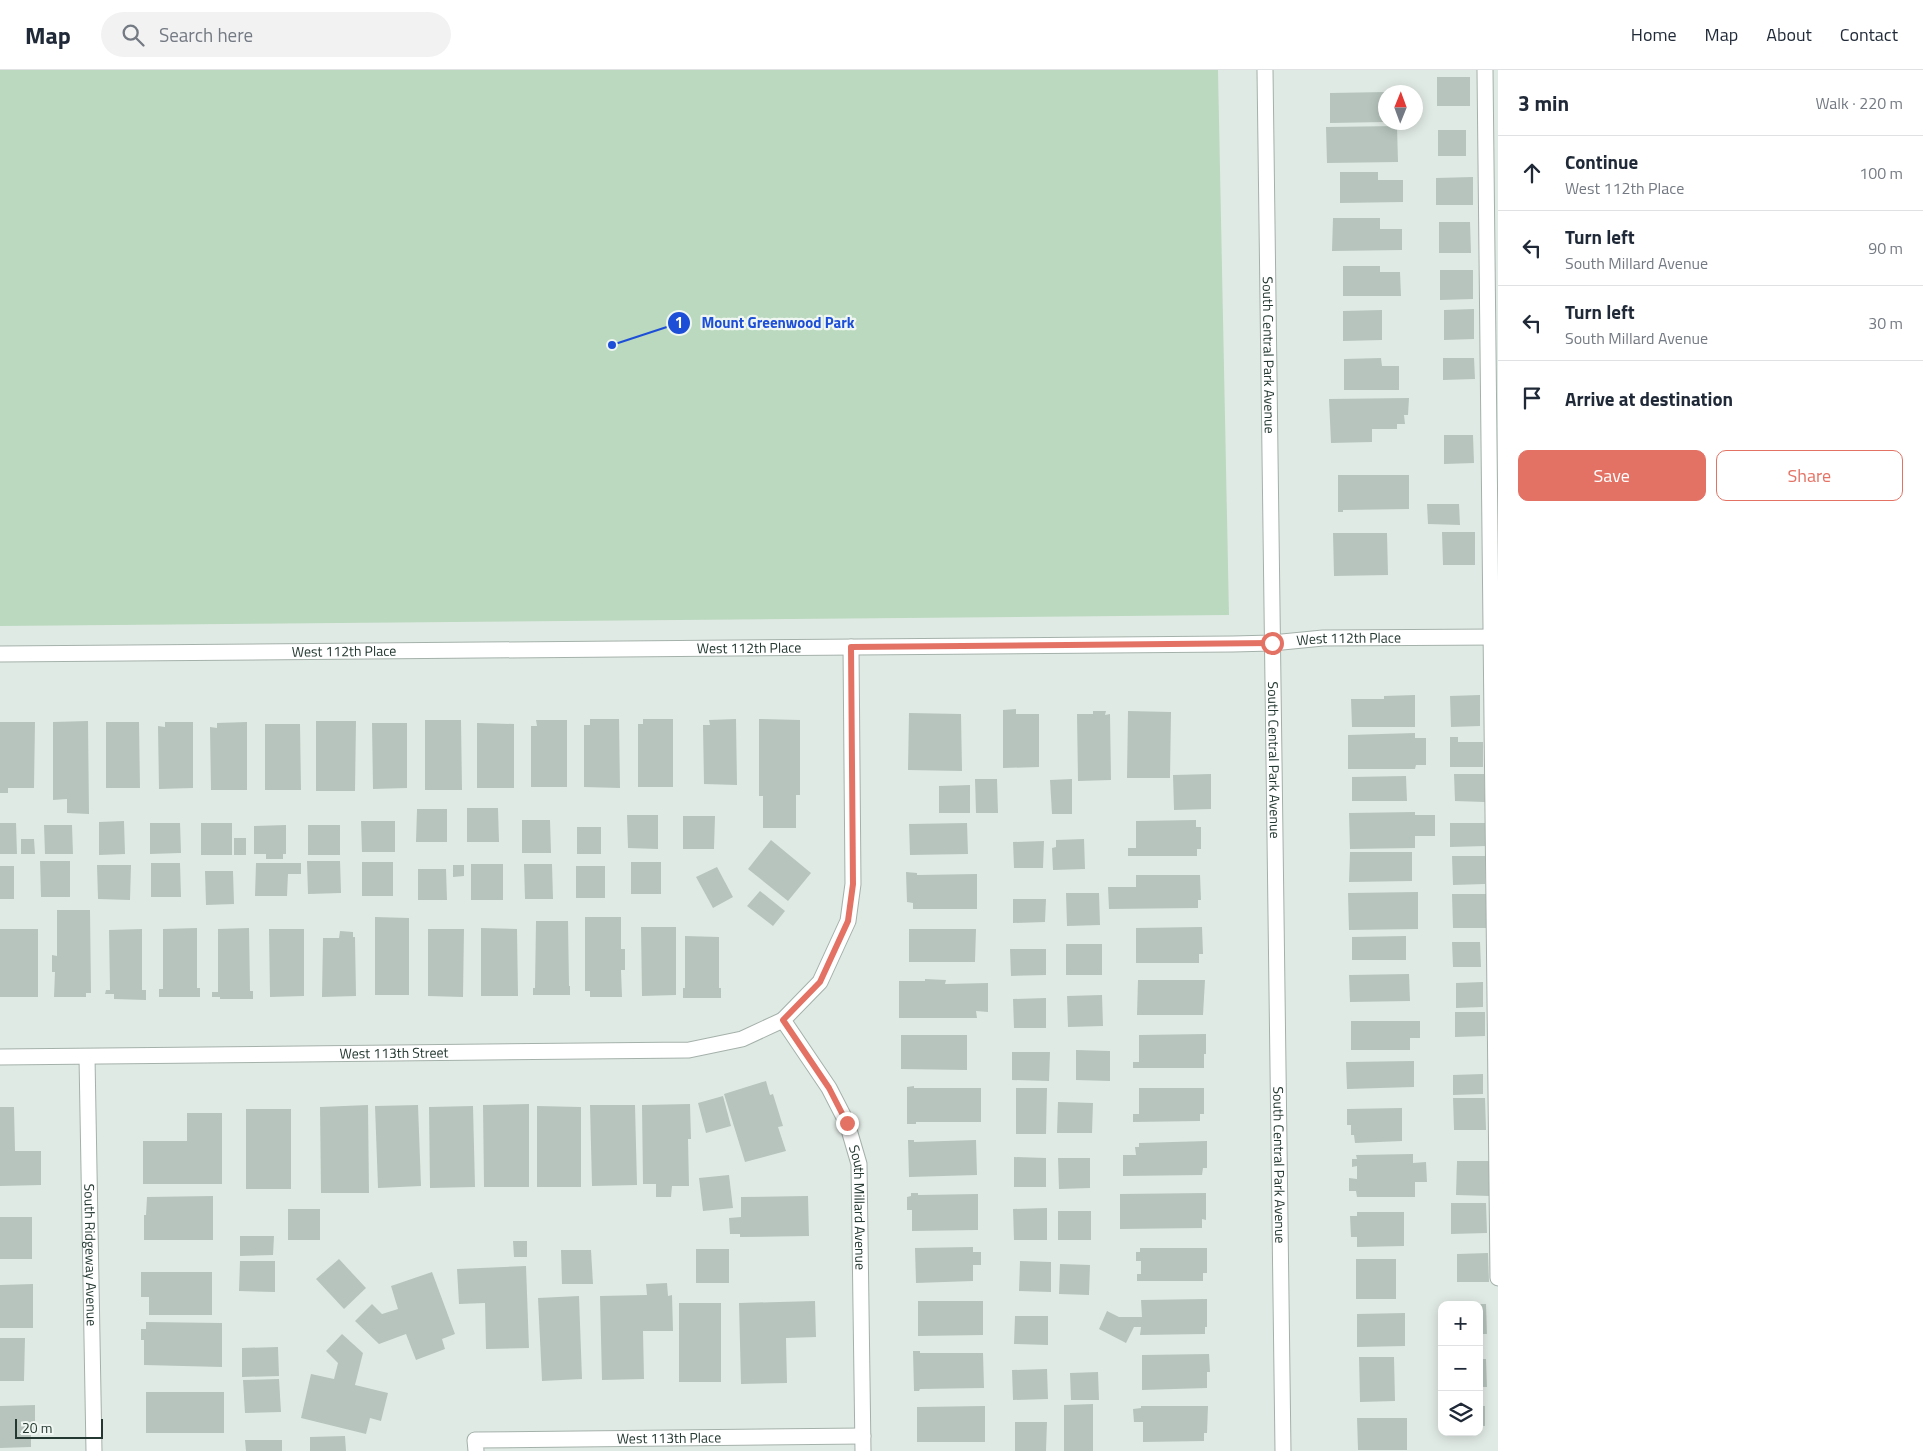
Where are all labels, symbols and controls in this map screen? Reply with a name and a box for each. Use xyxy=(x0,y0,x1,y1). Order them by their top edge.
search box xyxy=(101,12,451,57)
text: Map xyxy=(25,17,71,53)
text: Search here xyxy=(159,20,253,49)
icon: search xyxy=(119,21,147,49)
text: Home xyxy=(1631,21,1677,48)
text: Map xyxy=(1705,21,1738,48)
text: About xyxy=(1766,21,1812,48)
text: Contact xyxy=(1840,21,1898,48)
north arrow xyxy=(1378,85,1423,130)
text: 3 min xyxy=(1518,87,1569,119)
text: Walk · 220 m xyxy=(1815,91,1903,115)
text: Continue xyxy=(1565,147,1638,176)
icon: ahead xyxy=(1518,159,1546,187)
text: 100 m xyxy=(1859,161,1903,185)
text: West 112th Place xyxy=(1565,176,1684,200)
text: Turn left xyxy=(1565,222,1635,251)
icon: left xyxy=(1518,234,1546,262)
text: 90 m xyxy=(1868,236,1903,260)
text: South Millard Avenue xyxy=(1565,251,1708,275)
street label: South Central Park Avenue xyxy=(1258,276,1281,434)
text: Turn left xyxy=(1565,297,1635,326)
callout: Mount Greenwood Park xyxy=(666,308,865,338)
icon: left xyxy=(1518,309,1546,337)
text: 1 xyxy=(675,311,683,334)
text: Mount Greenwood Park xyxy=(701,311,855,334)
text: 30 m xyxy=(1868,311,1903,335)
text: South Millard Avenue xyxy=(1565,326,1708,350)
icon: arrive xyxy=(1518,384,1546,412)
text: Arrive at destination xyxy=(1565,384,1733,413)
button: Save xyxy=(1518,450,1706,501)
button: Share xyxy=(1716,450,1903,501)
street label: West 112th Place xyxy=(1296,627,1401,651)
route start xyxy=(1261,632,1284,655)
street label: West 112th Place xyxy=(697,637,801,658)
street label: West 112th Place xyxy=(292,640,396,662)
street label: South Central Park Avenue xyxy=(1263,681,1286,839)
street label: West 113th Street xyxy=(339,1041,449,1064)
street label: South Central Park Avenue xyxy=(1268,1086,1291,1243)
route end xyxy=(836,1112,859,1135)
street label: South Millard Avenue xyxy=(844,1142,871,1270)
street label: South Ridgeway Avenue xyxy=(79,1184,103,1326)
map controls xyxy=(1438,1301,1483,1436)
button: + xyxy=(1438,1301,1483,1346)
button: − xyxy=(1438,1346,1483,1391)
button: layers xyxy=(1438,1391,1483,1436)
scale bar xyxy=(15,1416,102,1439)
text: 20 m xyxy=(22,1417,52,1438)
street label: West 113th Place xyxy=(617,1426,721,1449)

